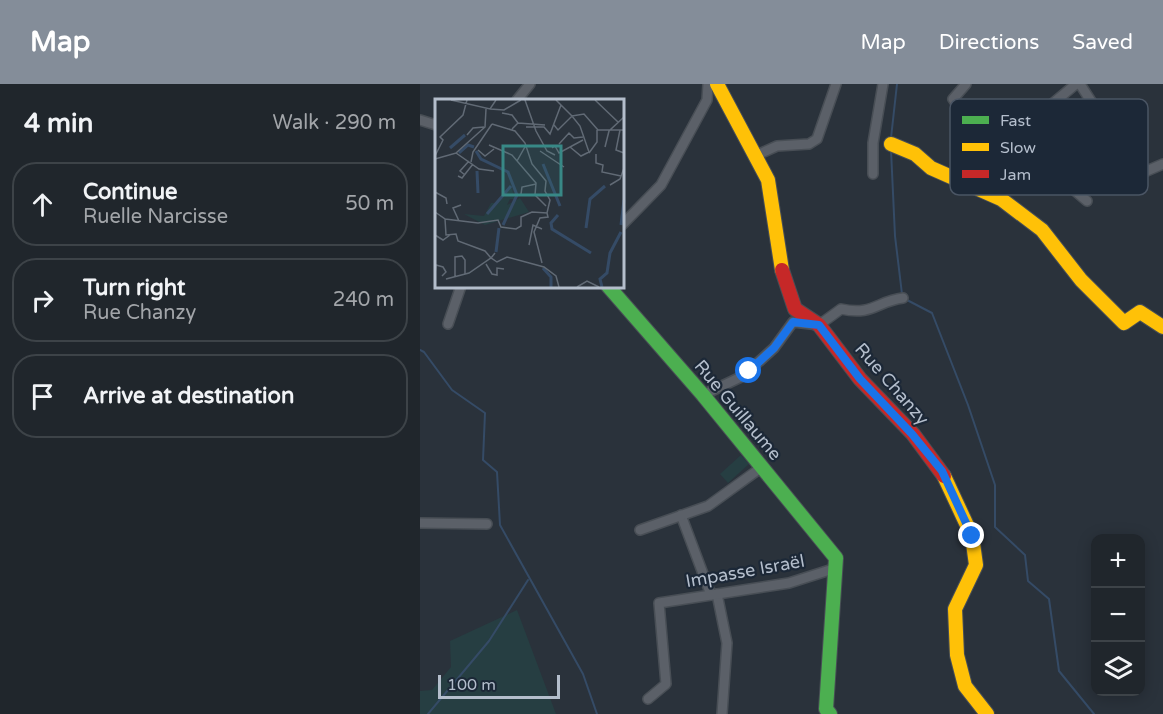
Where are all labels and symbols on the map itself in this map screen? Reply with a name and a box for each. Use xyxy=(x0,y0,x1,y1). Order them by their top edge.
inset map xyxy=(435,99,624,288)
legend xyxy=(950,99,1148,195)
text: Fast xyxy=(1000,111,1031,131)
text: Slow xyxy=(1000,138,1036,158)
text: Jam xyxy=(1000,165,1031,185)
street label: Rue Chanzy xyxy=(850,338,934,430)
street label: Rue Guillaume xyxy=(690,355,786,465)
route start xyxy=(735,357,761,383)
route end xyxy=(958,522,984,548)
street label: Impasse Israël xyxy=(684,550,806,592)
scale bar xyxy=(438,672,560,700)

